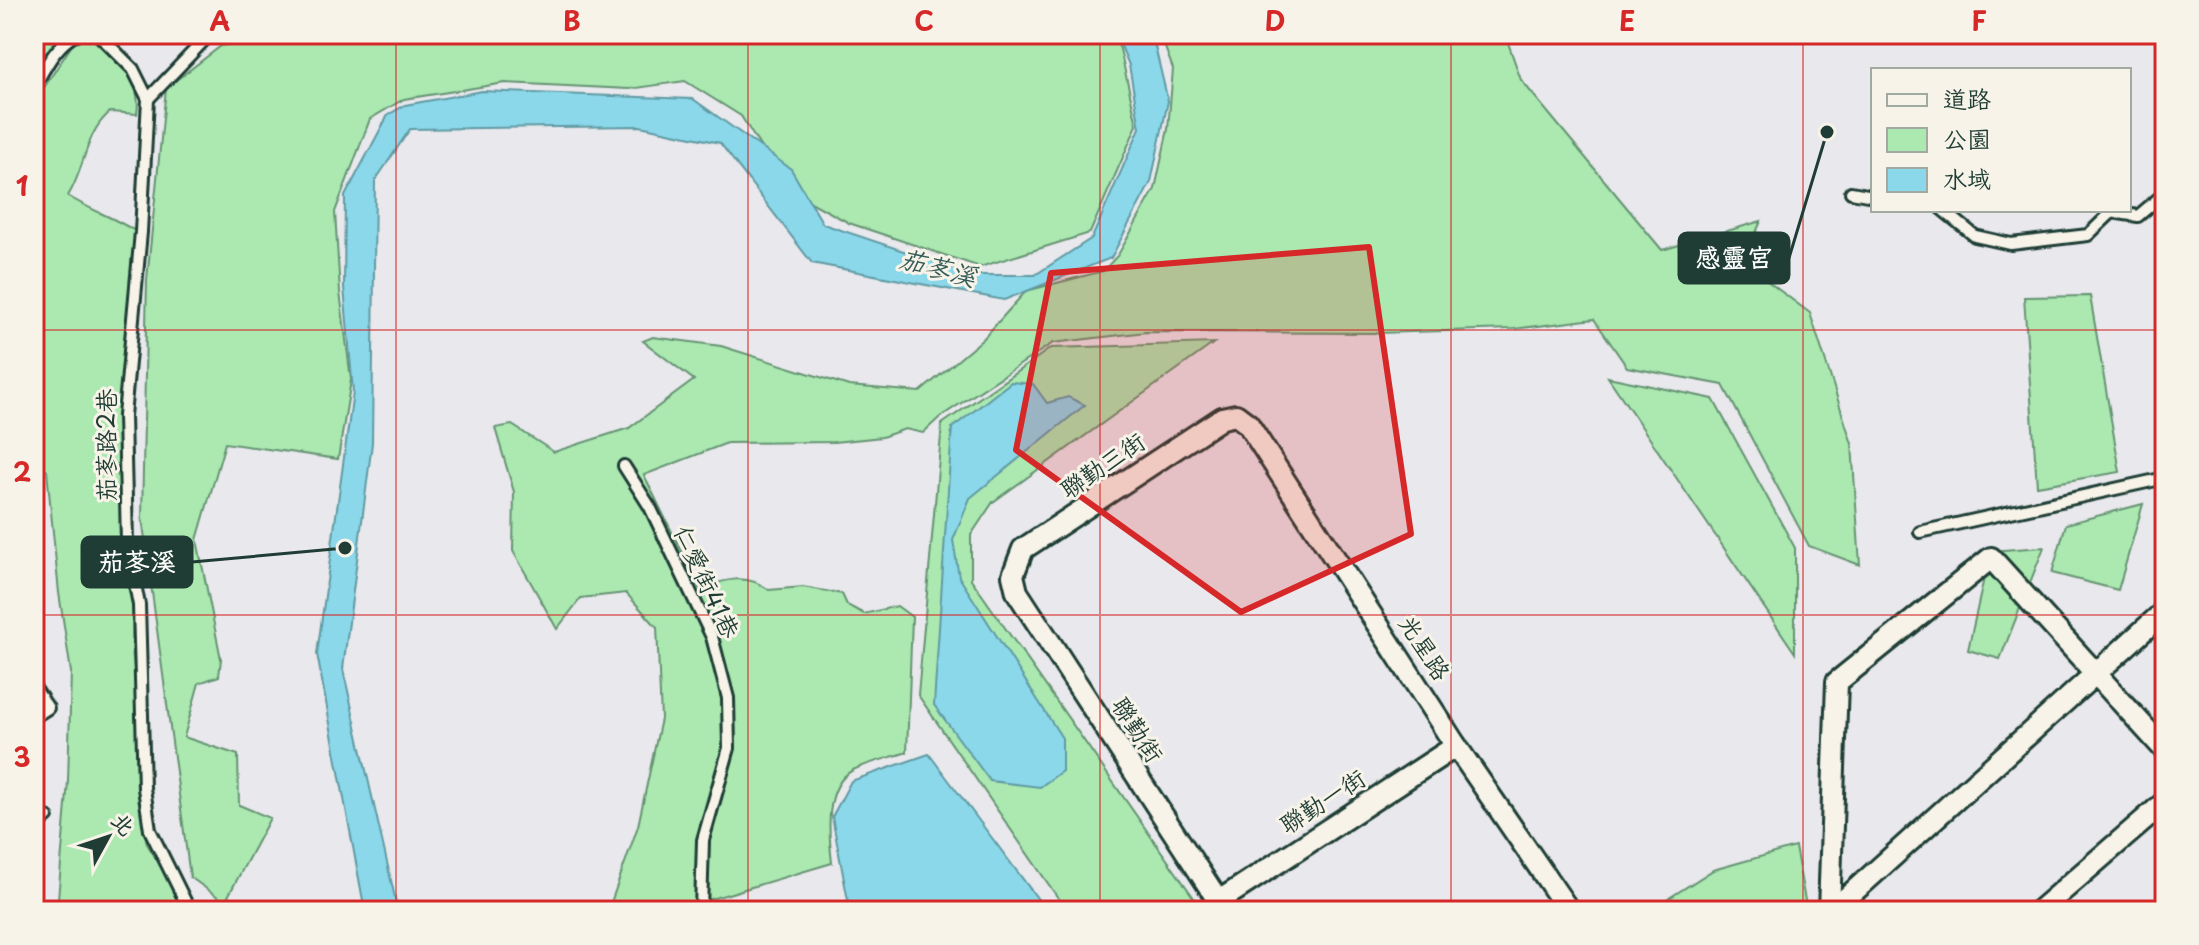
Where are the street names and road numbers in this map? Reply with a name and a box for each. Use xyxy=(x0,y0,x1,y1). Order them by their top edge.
street label: 茄苳路2巷 xyxy=(87,389,123,502)
street label: 聯勤三街 xyxy=(1052,423,1152,506)
street label: 仁愛街41巷 xyxy=(666,519,750,644)
street label: 光星路 xyxy=(1391,607,1460,687)
street label: 聯勤街 xyxy=(1104,689,1173,769)
street label: 聯勤一街 xyxy=(1272,759,1372,842)

